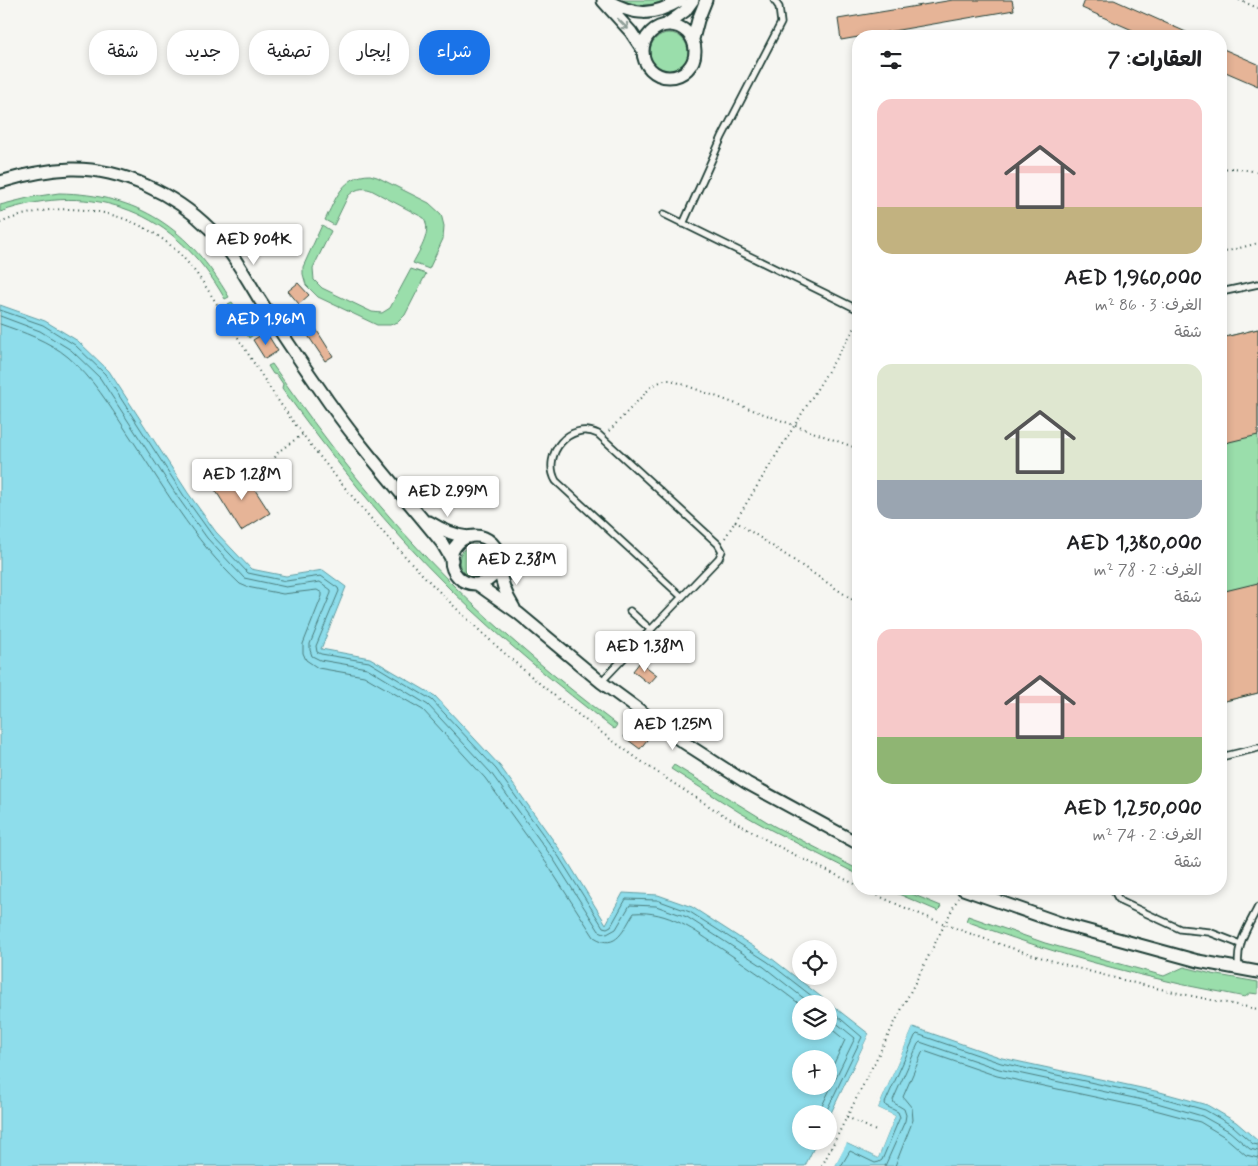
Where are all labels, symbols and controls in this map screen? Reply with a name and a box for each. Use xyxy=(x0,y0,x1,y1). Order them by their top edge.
one-way arrow xyxy=(617,18,629,30)
chip: شقة xyxy=(89,30,157,75)
chip: جديد xyxy=(167,30,239,75)
chip: تصفية xyxy=(249,30,329,75)
chip: إيجار xyxy=(339,30,409,75)
chip: شراء xyxy=(419,30,490,75)
icon: filters xyxy=(877,46,905,74)
text: العقارات: 7 xyxy=(1108,46,1202,74)
icon: home xyxy=(995,132,1085,222)
pin: AED 904K xyxy=(202,224,306,266)
text: AED 904K xyxy=(217,229,291,250)
text: AED 1,960,000 xyxy=(1064,264,1202,292)
text: الغرف: 3 · 86 m² xyxy=(1095,295,1202,316)
pin: AED 1.96M xyxy=(209,304,323,346)
text: AED 1.96M xyxy=(227,309,305,330)
text: شقة xyxy=(1174,322,1202,343)
icon: home xyxy=(995,397,1085,487)
pin: AED 1.28M xyxy=(185,458,299,501)
text: AED 1.28M xyxy=(203,464,281,485)
pin: AED 2.99M xyxy=(391,476,505,518)
text: AED 2.99M xyxy=(408,481,488,502)
text: AED 1,380,000 xyxy=(1066,529,1202,557)
pin: AED 2.38M xyxy=(460,544,574,586)
text: AED 2.38M xyxy=(478,549,556,570)
text: الغرف: 2 · 78 m² xyxy=(1094,560,1202,581)
text: شقة xyxy=(1174,587,1202,608)
pin: AED 1.38M xyxy=(588,630,702,673)
text: AED 1.38M xyxy=(606,636,684,657)
icon: home xyxy=(995,662,1085,752)
pin: AED 1.25M xyxy=(616,708,730,751)
text: AED 1.25M xyxy=(634,714,712,735)
text: AED 1,250,000 xyxy=(1064,794,1202,822)
text: الغرف: 2 · 74 m² xyxy=(1093,825,1202,846)
text: شقة xyxy=(1174,852,1202,873)
map controls xyxy=(792,940,837,1150)
button: locate xyxy=(792,940,837,985)
button: layers xyxy=(792,995,837,1040)
button: + xyxy=(792,1050,837,1095)
button: − xyxy=(792,1105,837,1150)

